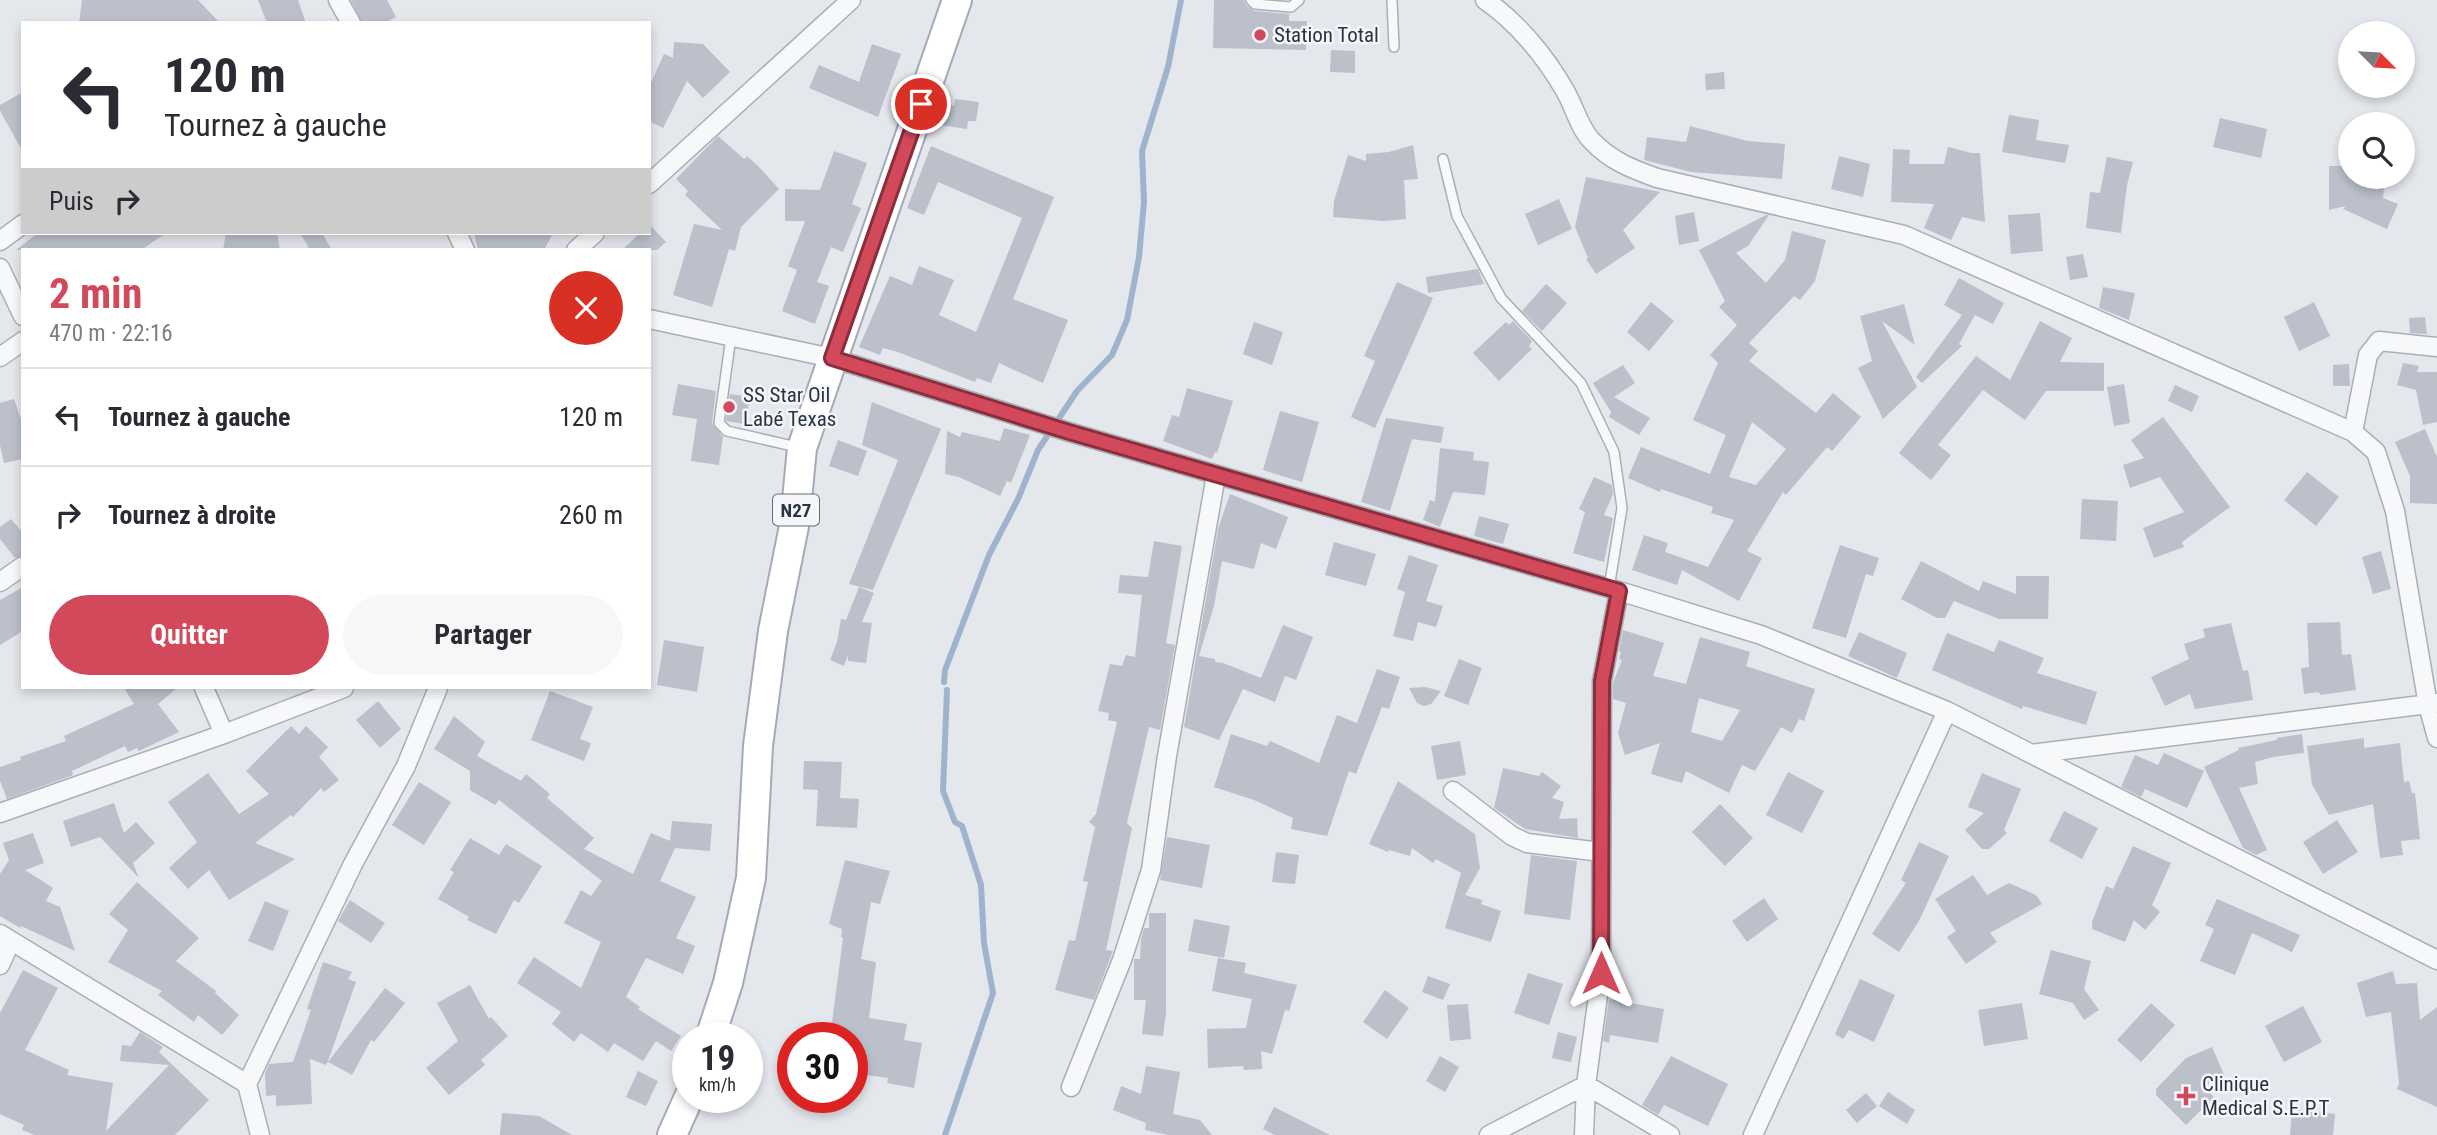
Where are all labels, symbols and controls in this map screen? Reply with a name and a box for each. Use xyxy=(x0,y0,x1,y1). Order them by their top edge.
north arrow xyxy=(2338,21,2415,98)
map controls xyxy=(2338,21,2415,189)
place label: Station Total xyxy=(1274,23,1379,47)
marker: Station Total xyxy=(1252,27,1268,43)
text: 120 m xyxy=(164,47,286,104)
icon: left xyxy=(49,49,140,140)
pin xyxy=(891,74,951,134)
icon: arrive xyxy=(902,85,940,123)
text: Tournez à gauche xyxy=(164,106,387,144)
button: search xyxy=(2338,112,2415,189)
icon: right xyxy=(108,182,146,220)
text: Puis xyxy=(49,186,94,216)
text: 2 min xyxy=(49,269,142,318)
button: close xyxy=(549,271,623,345)
text: 470 m · 22:16 xyxy=(49,320,173,347)
place label: SS Star Oil Labé Texas xyxy=(743,383,836,431)
icon: left xyxy=(49,398,87,436)
marker: SS Star Oil Labé Texas xyxy=(721,399,737,415)
text: Tournez à gauche xyxy=(108,402,290,432)
text: 120 m xyxy=(559,402,623,432)
road number: N27 xyxy=(773,495,819,526)
icon: right xyxy=(49,496,87,534)
text: Tournez à droite xyxy=(108,500,276,530)
text: 260 m xyxy=(559,500,623,530)
button: Quitter xyxy=(49,595,329,675)
button: Partager xyxy=(343,595,623,675)
position arrow xyxy=(1564,936,1638,1010)
speed limit sign: 30 xyxy=(777,1022,868,1113)
text: 19 xyxy=(700,1038,735,1079)
place label: Clinique Medical S.E.P.T xyxy=(2202,1072,2330,1120)
text: km/h xyxy=(699,1074,736,1095)
marker: Clinique Medical S.E.P.T xyxy=(2176,1086,2196,1106)

